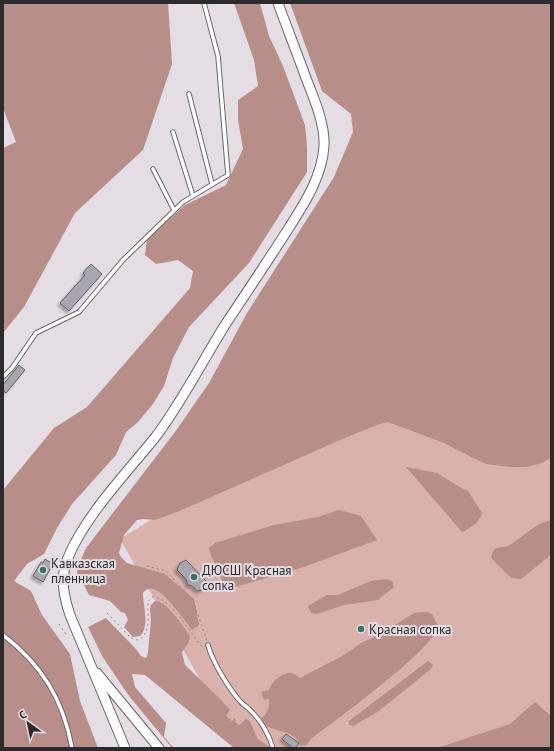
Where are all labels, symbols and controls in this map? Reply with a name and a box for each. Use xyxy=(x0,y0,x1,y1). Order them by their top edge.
place label: Кавказская пленница xyxy=(51,555,115,587)
place label: ДЮСШ Красная сопка xyxy=(202,562,292,594)
marker: Кавказская пленница xyxy=(38,565,48,575)
marker: ДЮСШ Красная сопка xyxy=(189,572,199,582)
place label: Красная сопка xyxy=(369,621,452,638)
marker: Красная сопка xyxy=(356,624,366,634)
north arrow xyxy=(8,703,48,743)
text: С xyxy=(16,707,29,722)

